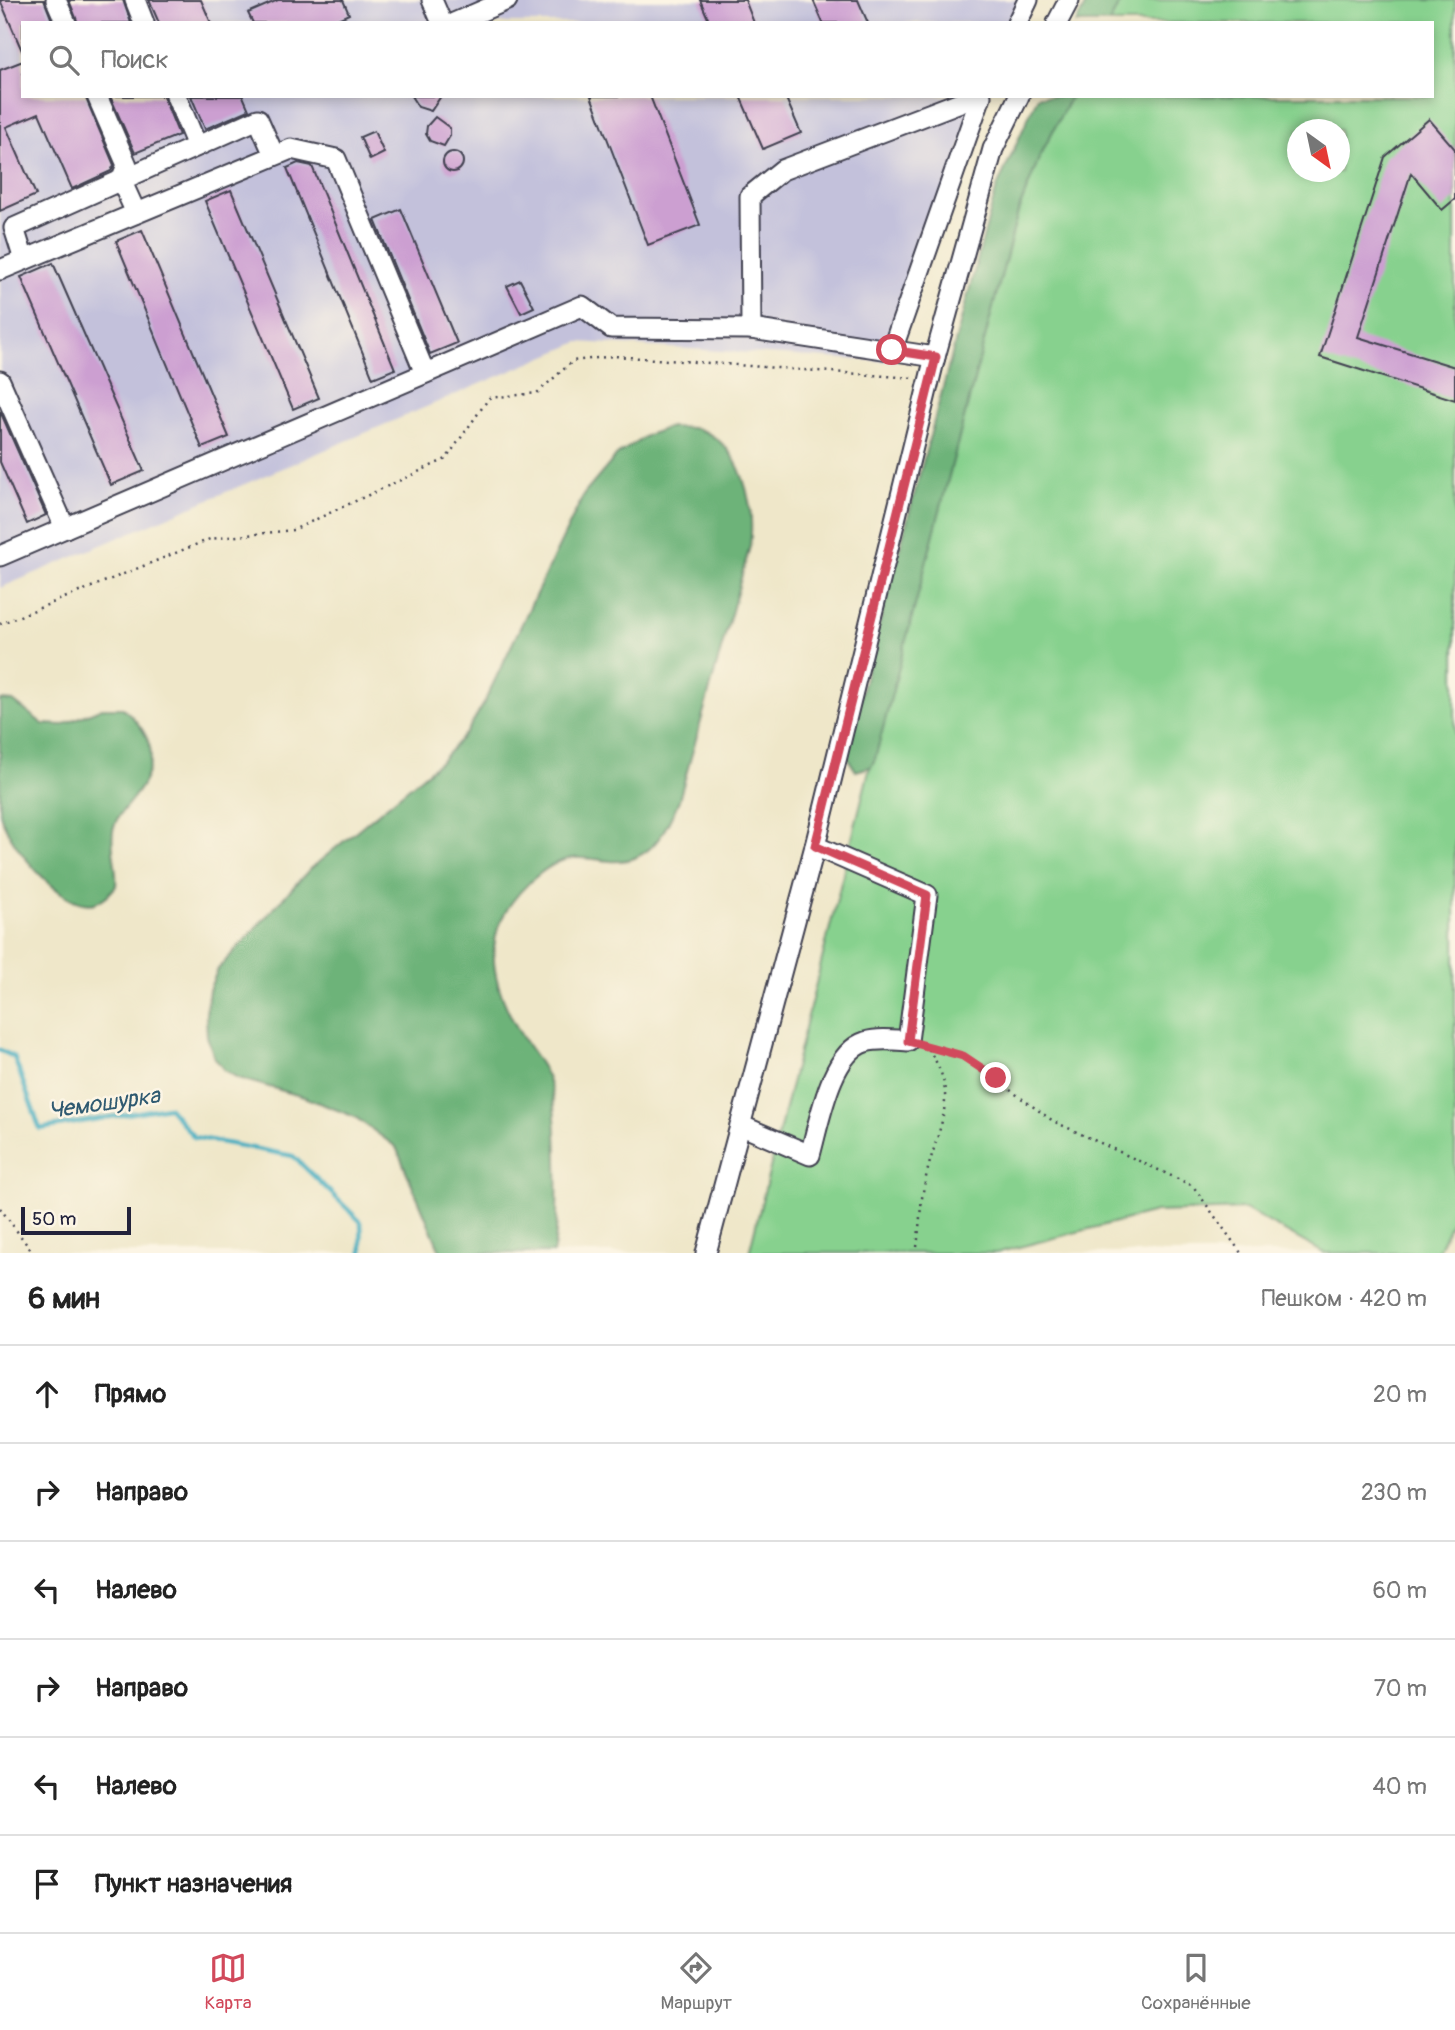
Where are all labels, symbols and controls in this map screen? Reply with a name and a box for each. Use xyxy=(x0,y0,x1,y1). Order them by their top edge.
search box xyxy=(21,21,1434,98)
icon: search xyxy=(45,41,83,79)
text: Поиск xyxy=(101,44,169,76)
north arrow xyxy=(1287,119,1350,182)
route start xyxy=(876,334,907,365)
route end xyxy=(980,1062,1011,1093)
water label: Чемошурка xyxy=(46,1081,163,1125)
scale bar xyxy=(21,1204,131,1236)
text: 50 m xyxy=(32,1207,76,1231)
text: 6 мин xyxy=(28,1280,100,1317)
text: Пешком · 420 m xyxy=(1261,1284,1427,1313)
icon: ahead xyxy=(28,1375,66,1413)
text: Прямо xyxy=(95,1378,166,1410)
text: 20 m xyxy=(1373,1380,1427,1409)
icon: right xyxy=(28,1473,66,1511)
text: Направо xyxy=(95,1476,188,1508)
text: 230 m xyxy=(1361,1478,1427,1507)
icon: left xyxy=(28,1571,66,1609)
text: Налево xyxy=(95,1574,177,1606)
text: 60 m xyxy=(1372,1576,1427,1605)
icon: right xyxy=(28,1669,66,1707)
text: Направо xyxy=(95,1672,188,1704)
text: 70 m xyxy=(1374,1674,1427,1703)
icon: left xyxy=(28,1767,66,1805)
text: Налево xyxy=(95,1770,177,1802)
text: 40 m xyxy=(1373,1772,1427,1801)
icon: arrive xyxy=(28,1865,66,1903)
text: Пункт назначения xyxy=(95,1868,292,1900)
tab: Карта xyxy=(204,1949,252,2015)
tab: Маршрут xyxy=(661,1949,732,2015)
tab: Сохранённые xyxy=(1141,1949,1251,2015)

